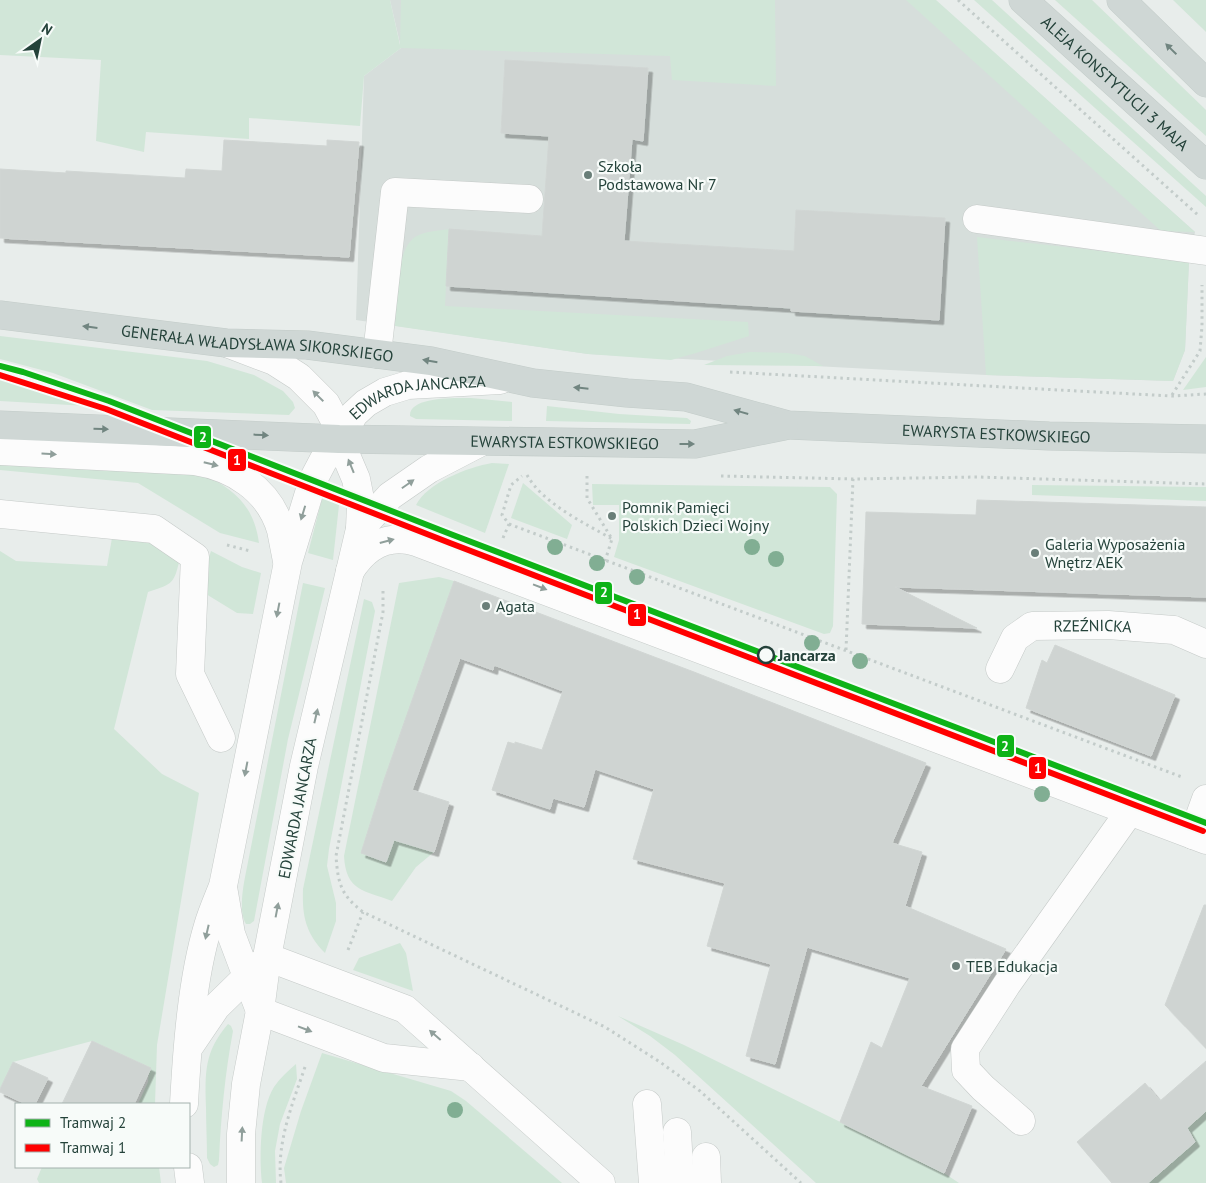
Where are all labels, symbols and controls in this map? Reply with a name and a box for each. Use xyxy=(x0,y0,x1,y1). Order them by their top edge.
street label: ALEJA KONSTYTUCJI 3 MAJA xyxy=(1037,11,1193,155)
north arrow xyxy=(15,15,65,65)
text: N xyxy=(38,19,56,39)
one-way arrow xyxy=(1165,43,1177,55)
place label: Szkoła Podstawowa Nr 7 xyxy=(598,156,717,194)
marker: Szkoła Podstawowa Nr 7 xyxy=(582,169,594,181)
street label: GENERAŁA WŁADYSŁAWA SIKORSKIEGO xyxy=(120,320,395,366)
one-way arrow xyxy=(82,322,98,330)
one-way arrow xyxy=(422,356,438,364)
street label: EDWARDA JANCARZA xyxy=(345,371,487,424)
one-way arrow xyxy=(572,384,588,392)
one-way arrow xyxy=(312,390,324,402)
one-way arrow xyxy=(733,408,748,416)
street label: EWARYSTA ESTKOWSKIEGO xyxy=(902,420,1091,447)
one-way arrow xyxy=(93,425,109,433)
line badge: 2 xyxy=(193,425,212,449)
text: 2 xyxy=(199,428,207,446)
street label: EWARYSTA ESTKOWSKIEGO xyxy=(470,431,659,453)
one-way arrow xyxy=(253,432,269,440)
one-way arrow xyxy=(679,440,695,448)
line badge: 1 xyxy=(227,448,247,472)
one-way arrow xyxy=(41,450,57,458)
text: 1 xyxy=(233,451,241,469)
one-way arrow xyxy=(346,459,354,473)
one-way arrow xyxy=(203,460,218,468)
one-way arrow xyxy=(401,479,414,489)
place label: Pomnik Pamięci Polskich Dzieci Wojny xyxy=(622,497,770,535)
one-way arrow xyxy=(299,506,307,521)
marker: Pomnik Pamięci Polskich Dzieci Wojny xyxy=(606,510,618,522)
place label: Galeria Wyposażenia Wnętrz AEK xyxy=(1045,534,1186,572)
one-way arrow xyxy=(379,537,394,545)
marker: Galeria Wyposażenia Wnętrz AEK xyxy=(1029,547,1041,559)
line badge: 2 xyxy=(594,581,613,605)
one-way arrow xyxy=(533,583,548,591)
text: 2 xyxy=(600,583,608,601)
place label: Agata xyxy=(496,596,535,616)
marker: Agata xyxy=(480,600,492,612)
one-way arrow xyxy=(274,602,282,617)
line badge: 1 xyxy=(627,603,647,627)
text: 1 xyxy=(633,605,641,623)
street label: RZEŹNICKA xyxy=(1053,615,1133,637)
place label: Jancarza xyxy=(777,645,836,665)
marker: Jancarza xyxy=(757,646,775,664)
one-way arrow xyxy=(312,709,320,724)
line badge: 2 xyxy=(996,734,1015,758)
street label: EDWARDA JANCARZA xyxy=(274,735,321,880)
text: 2 xyxy=(1001,737,1009,755)
line badge: 1 xyxy=(1028,756,1047,780)
text: 1 xyxy=(1034,759,1042,777)
one-way arrow xyxy=(242,761,250,777)
one-way arrow xyxy=(273,901,281,917)
one-way arrow xyxy=(203,925,211,940)
place label: TEB Edukacja xyxy=(966,956,1058,976)
marker: TEB Edukacja xyxy=(950,960,962,972)
one-way arrow xyxy=(298,1026,313,1033)
one-way arrow xyxy=(429,1029,441,1041)
legend xyxy=(15,1103,190,1168)
text: Tramwaj 2 xyxy=(60,1113,126,1132)
one-way arrow xyxy=(238,1126,246,1142)
text: Tramwaj 1 xyxy=(60,1138,126,1157)

